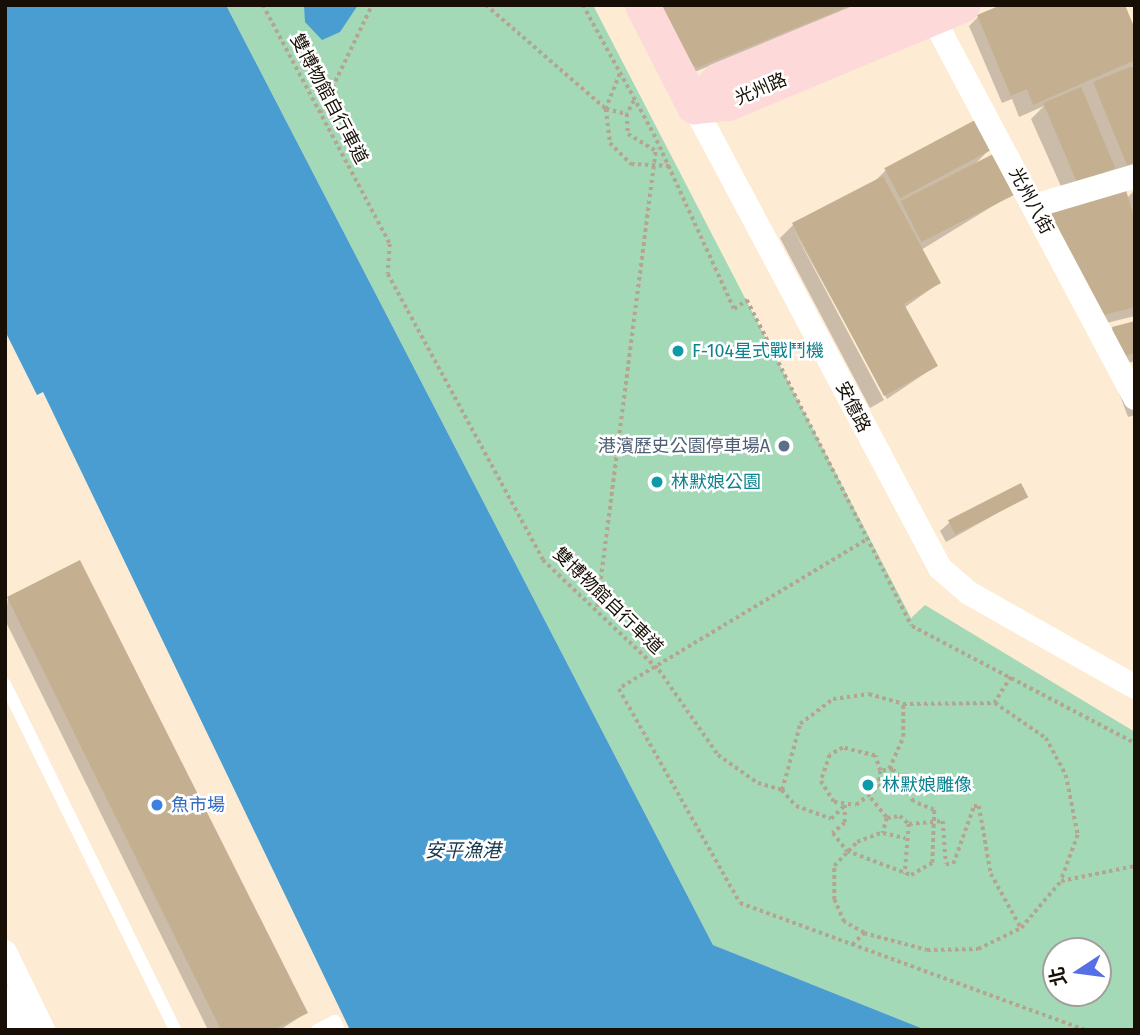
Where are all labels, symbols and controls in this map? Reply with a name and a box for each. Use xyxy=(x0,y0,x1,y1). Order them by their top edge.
street label: 雙博物館自行車道 xyxy=(286,30,372,168)
street label: 光州路 xyxy=(732,69,790,109)
street label: 光州八街 xyxy=(1005,164,1057,238)
place label: F-104星式戰鬥機 xyxy=(692,340,824,362)
marker: F-104星式戰鬥機 xyxy=(670,343,686,359)
street label: 安億路 xyxy=(831,378,875,436)
place label: 港濱歷史公園停車場A xyxy=(598,435,770,457)
marker: 港濱歷史公園停車場A xyxy=(776,438,792,454)
place label: 林默娘公園 xyxy=(671,471,761,493)
marker: 林默娘公園 xyxy=(649,474,665,490)
street label: 雙博物館自行車道 xyxy=(549,543,667,659)
place label: 林默娘雕像 xyxy=(882,774,972,796)
marker: 林默娘雕像 xyxy=(860,777,876,793)
place label: 魚市場 xyxy=(171,794,225,816)
marker: 魚市場 xyxy=(149,797,165,813)
water label: 安平漁港 xyxy=(425,840,501,862)
north arrow xyxy=(1042,937,1112,1007)
text: 北 xyxy=(1045,965,1071,988)

